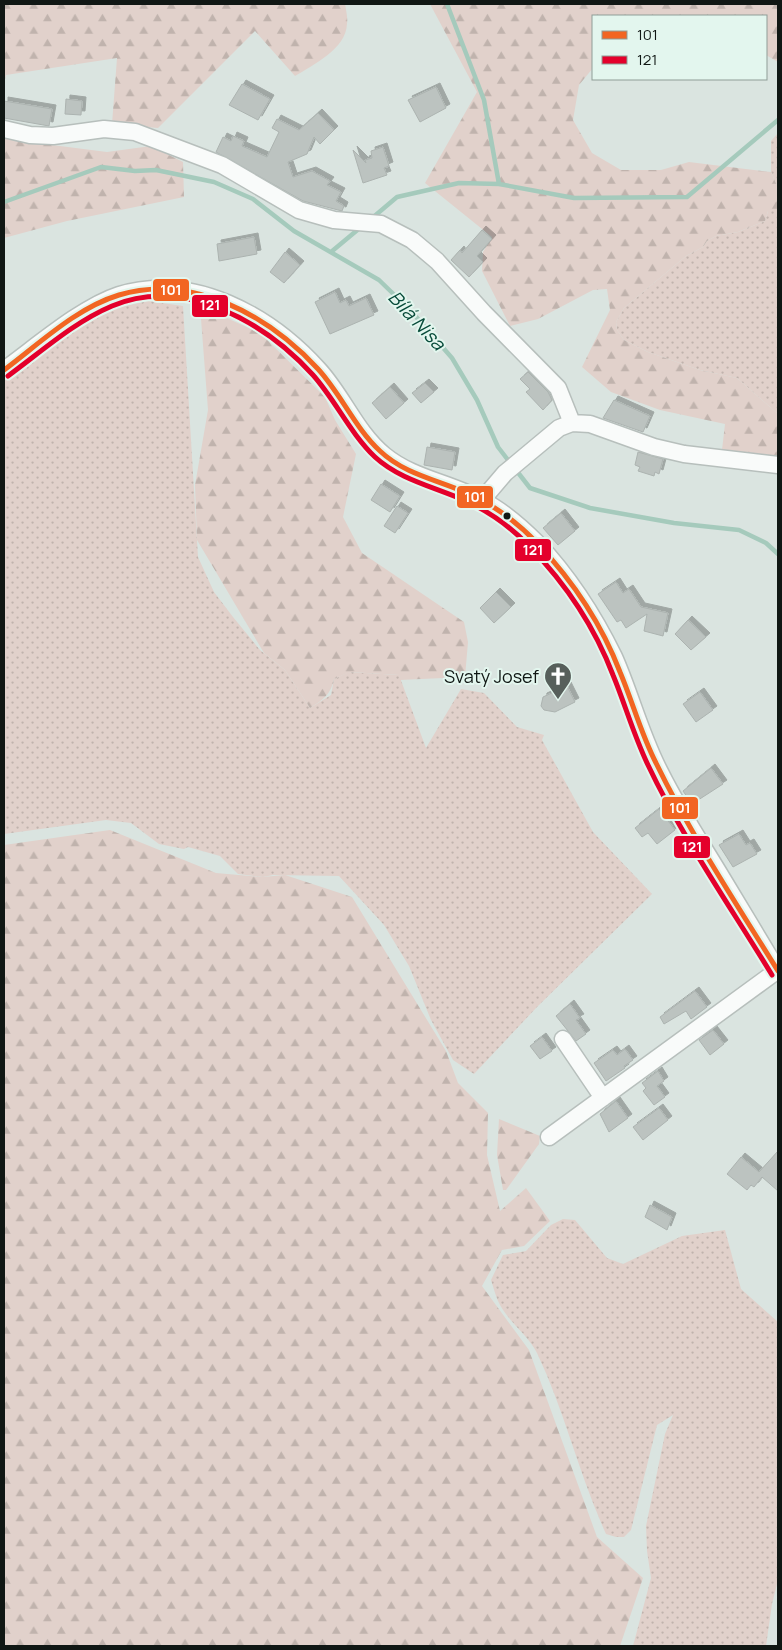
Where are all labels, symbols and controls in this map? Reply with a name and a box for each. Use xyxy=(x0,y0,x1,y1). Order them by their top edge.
legend xyxy=(592,15,767,80)
text: 101 xyxy=(637,24,658,45)
text: 121 xyxy=(637,49,657,70)
line badge: 101 xyxy=(152,278,190,302)
text: 101 xyxy=(160,280,182,299)
water label: Bílá Nisa xyxy=(383,284,452,357)
line badge: 121 xyxy=(191,294,229,318)
text: 121 xyxy=(200,295,220,314)
line badge: 101 xyxy=(456,485,494,509)
text: 101 xyxy=(464,487,486,506)
unlabelled marker xyxy=(502,511,512,521)
line badge: 121 xyxy=(514,538,552,562)
text: 121 xyxy=(523,540,543,559)
church icon: Svatý Josef xyxy=(543,661,573,700)
place label: Svatý Josef xyxy=(444,664,540,688)
line badge: 101 xyxy=(661,796,699,820)
text: 101 xyxy=(669,798,691,817)
line badge: 121 xyxy=(673,835,711,859)
text: 121 xyxy=(682,837,702,856)

